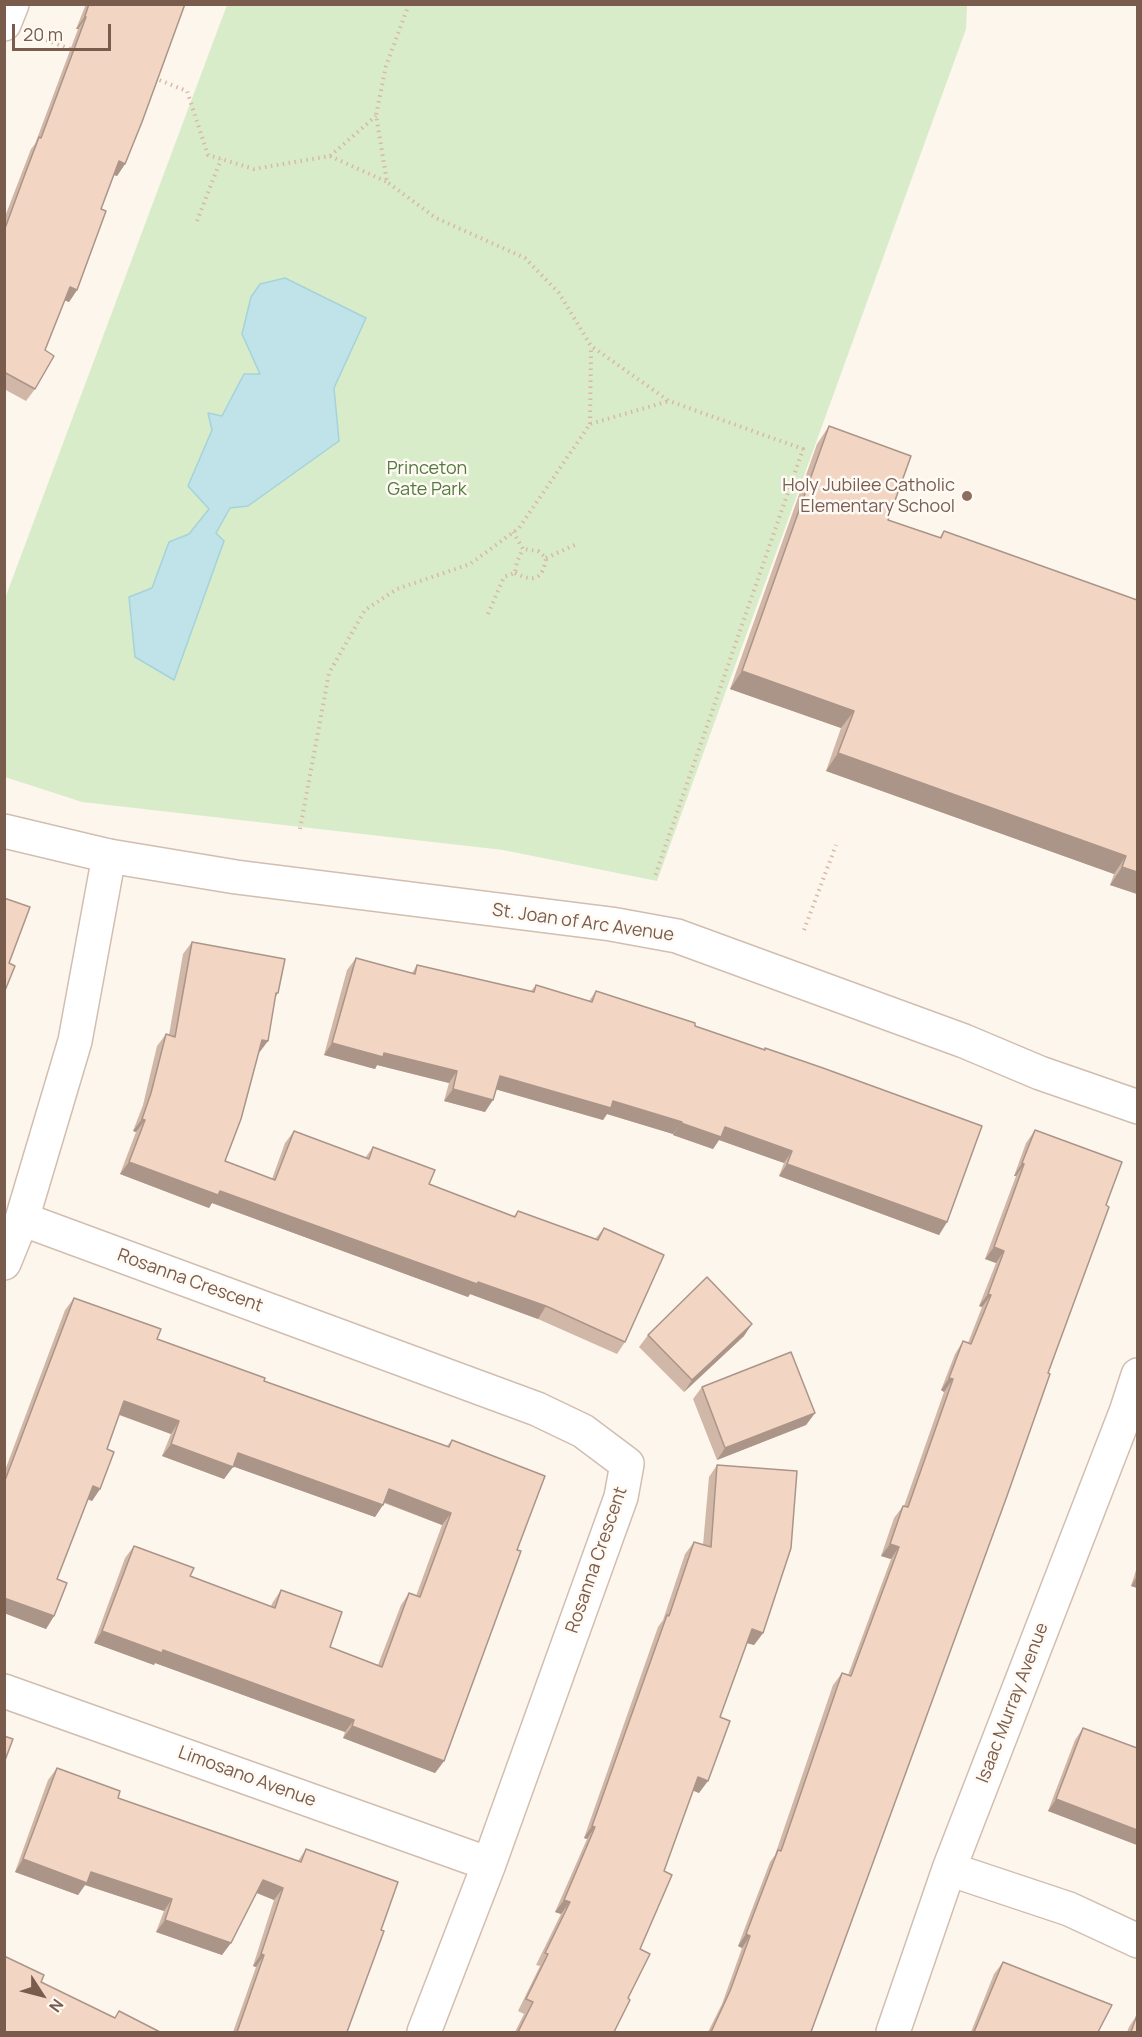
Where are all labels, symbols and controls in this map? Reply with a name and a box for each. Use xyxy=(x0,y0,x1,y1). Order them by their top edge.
scale bar xyxy=(15,12,114,50)
text: 20 m xyxy=(23,22,63,46)
park label: Princeton Gate Park xyxy=(387,458,467,500)
place label: Holy Jubilee Catholic Elementary School xyxy=(782,475,955,518)
marker: Holy Jubilee Catholic Elementary School xyxy=(960,489,974,503)
street label: St. Joan of Arc Avenue xyxy=(491,900,675,946)
street label: Rosanna Crescent xyxy=(114,1245,266,1317)
street label: Rosanna Crescent xyxy=(562,1484,632,1636)
street label: Isaac Murray Avenue xyxy=(972,1620,1054,1786)
street label: Limosano Avenue xyxy=(175,1742,319,1812)
north arrow xyxy=(12,1965,72,2025)
text: N xyxy=(44,1994,69,2017)

